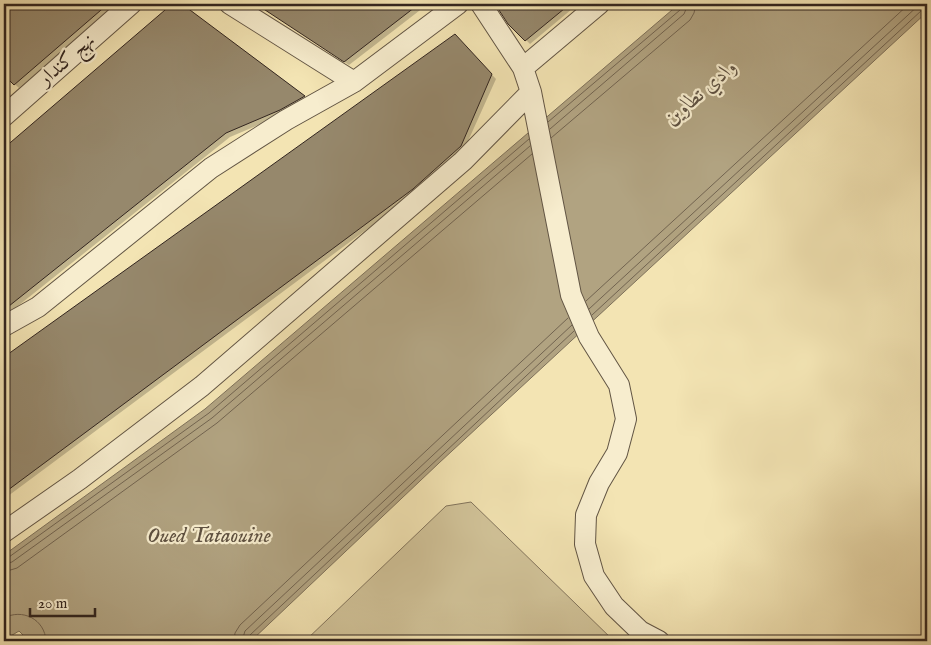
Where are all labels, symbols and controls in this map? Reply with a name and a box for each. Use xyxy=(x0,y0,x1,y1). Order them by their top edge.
street label: نهج كندار xyxy=(32,28,103,96)
water label: وادي تطاوين xyxy=(659,54,744,133)
water label: Oued Tataouine xyxy=(147,523,271,550)
scale bar xyxy=(30,585,95,617)
text: 20 m xyxy=(38,594,68,613)

